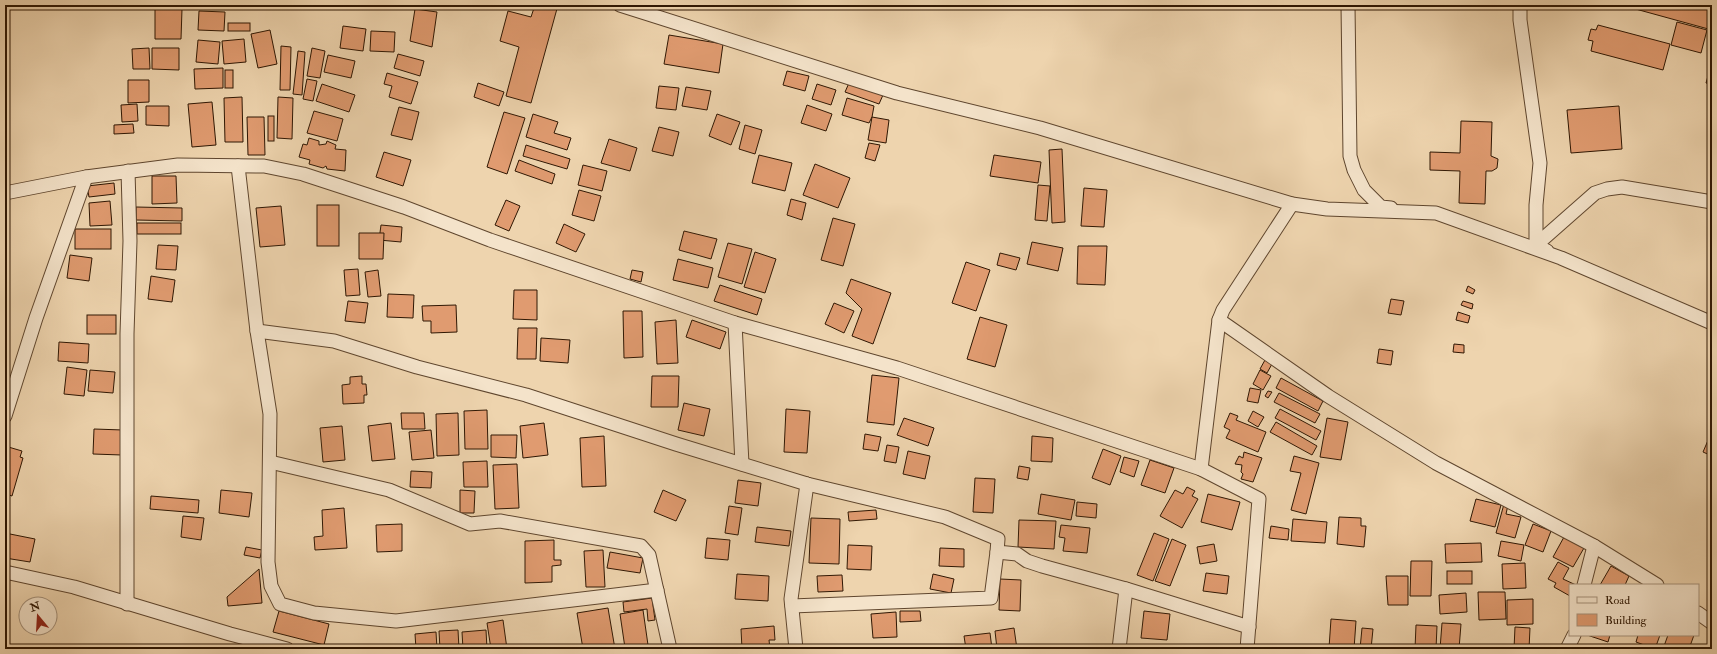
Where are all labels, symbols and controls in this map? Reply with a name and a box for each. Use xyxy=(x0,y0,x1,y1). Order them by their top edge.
legend xyxy=(1569,584,1699,636)
text: Road xyxy=(1605,593,1630,608)
north arrow xyxy=(18,596,58,636)
text: N xyxy=(27,599,43,615)
text: Building xyxy=(1605,613,1648,628)

